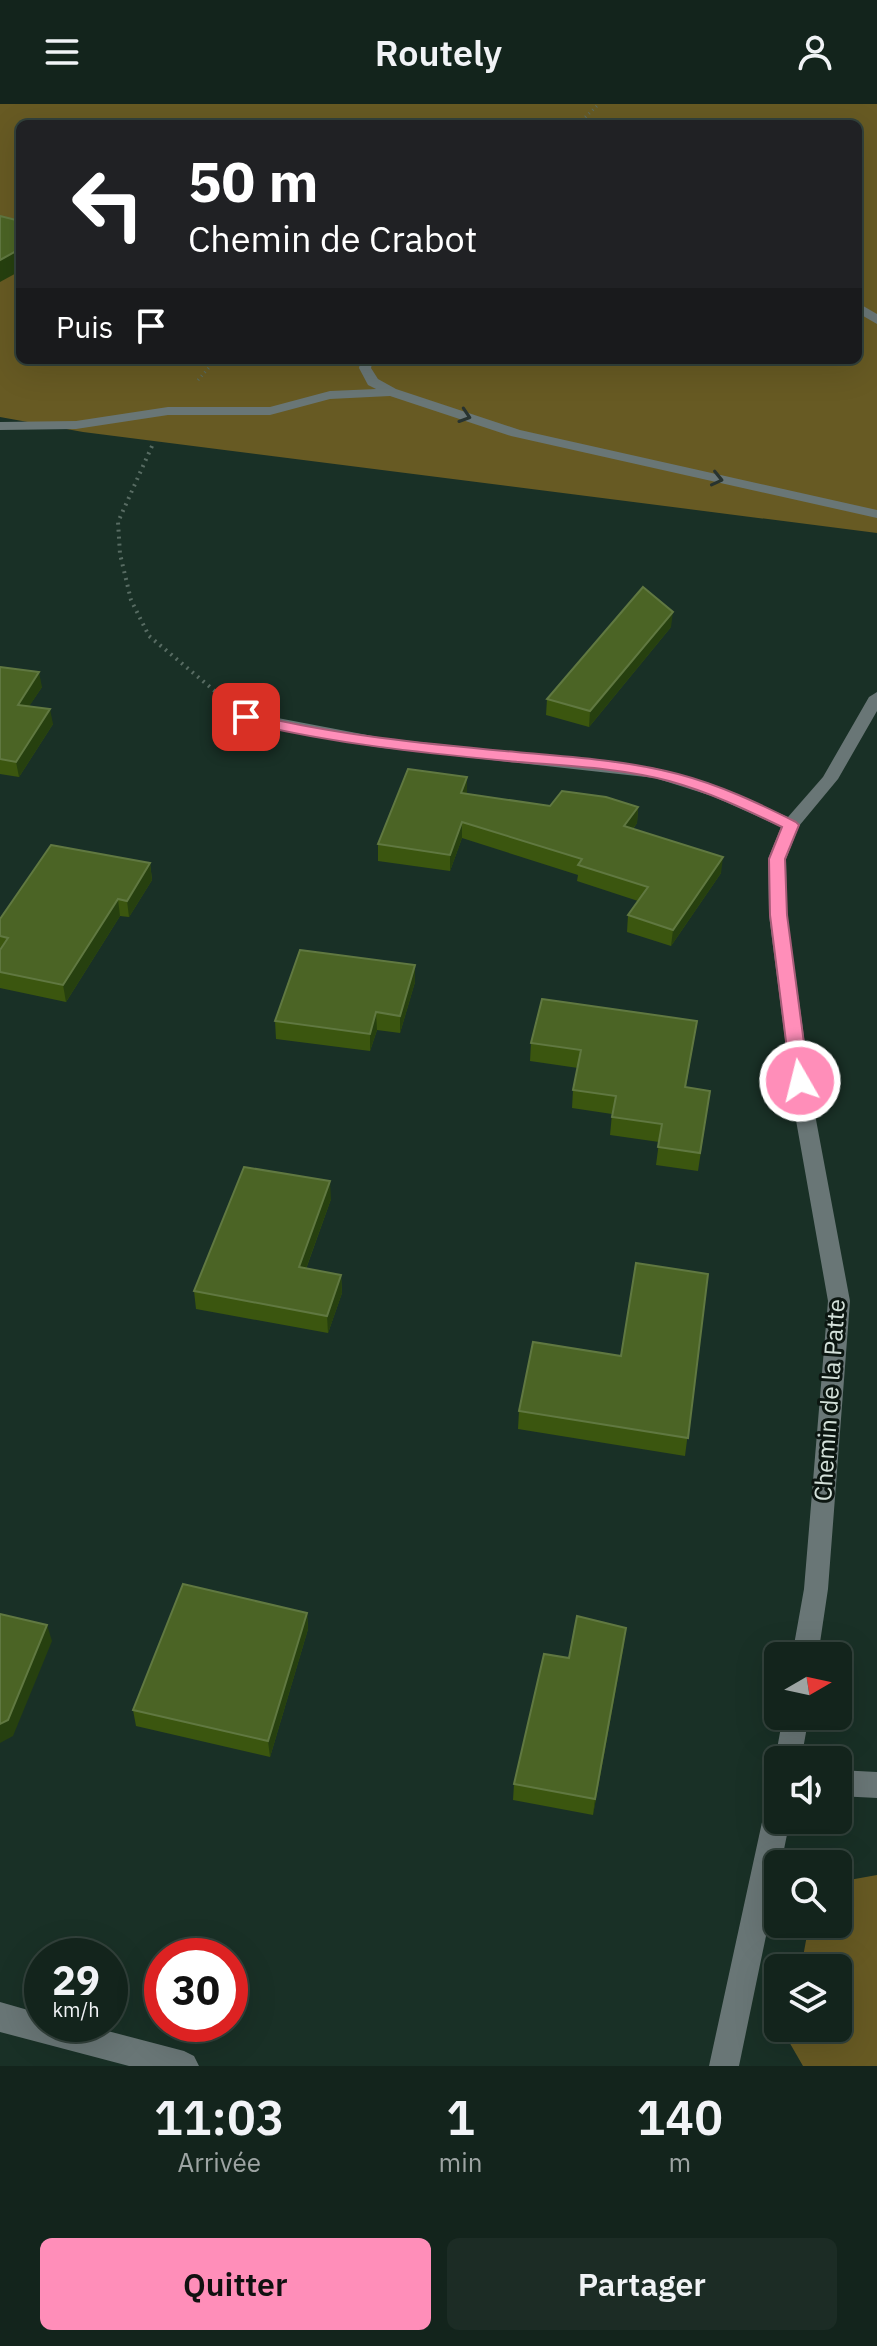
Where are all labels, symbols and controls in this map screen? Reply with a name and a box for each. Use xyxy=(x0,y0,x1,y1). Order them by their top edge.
text: Routely xyxy=(375,29,502,76)
icon: menu xyxy=(40,30,84,74)
icon: person xyxy=(793,30,837,74)
text: 50 m xyxy=(188,145,318,217)
icon: left xyxy=(56,152,160,256)
text: Chemin de Crabot xyxy=(188,215,477,262)
icon: arrive xyxy=(129,304,173,348)
text: Puis xyxy=(56,307,113,346)
one-way arrow xyxy=(457,407,471,423)
one-way arrow xyxy=(710,470,723,487)
pin xyxy=(212,683,280,751)
icon: arrive xyxy=(224,695,268,739)
position arrow xyxy=(758,1039,842,1123)
street label: Chemin de la Patte xyxy=(806,1298,852,1502)
north arrow xyxy=(764,1642,852,1730)
map controls xyxy=(764,1642,852,2042)
button: sound xyxy=(764,1746,852,1834)
button: search xyxy=(764,1850,852,1938)
speed limit sign: 30 xyxy=(144,1938,248,2042)
text: 29 xyxy=(52,1954,100,2006)
button: layers xyxy=(764,1954,852,2042)
text: km/h xyxy=(52,1996,100,2023)
text: 11:03 xyxy=(154,2086,285,2148)
text: 1 xyxy=(446,2086,475,2148)
text: 140 xyxy=(637,2086,723,2148)
text: Arrivée xyxy=(178,2145,261,2179)
text: min xyxy=(439,2145,483,2179)
text: m xyxy=(668,2145,691,2179)
button: Quitter xyxy=(40,2238,431,2330)
button: Partager xyxy=(447,2238,837,2330)

